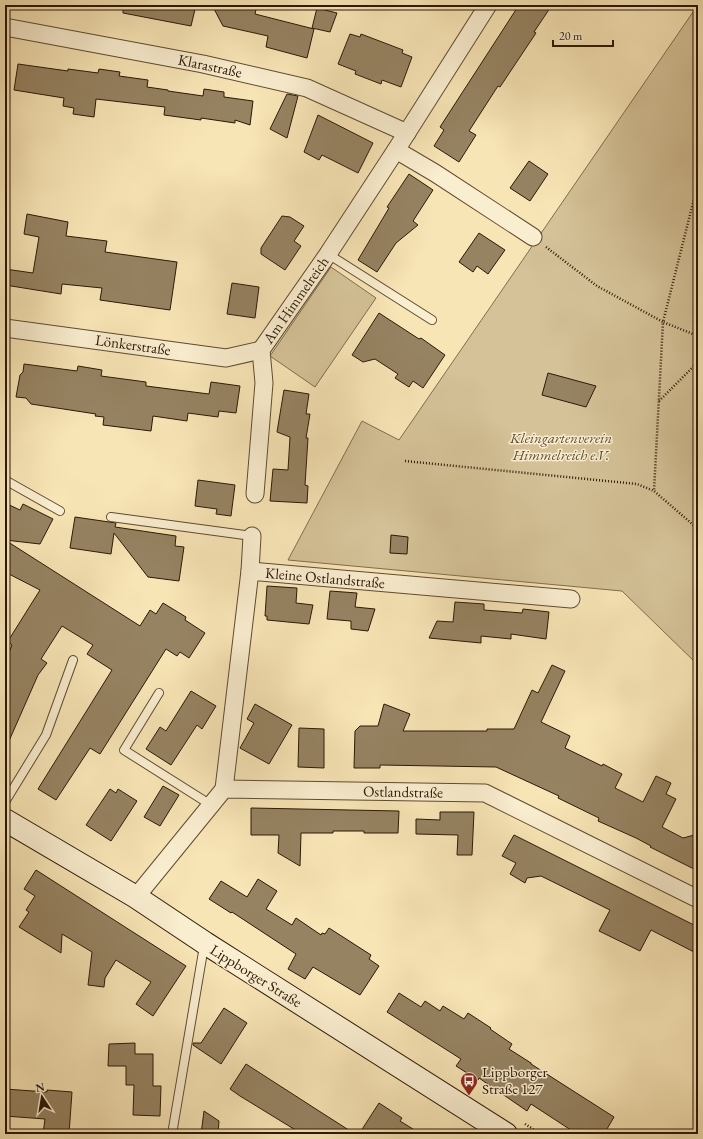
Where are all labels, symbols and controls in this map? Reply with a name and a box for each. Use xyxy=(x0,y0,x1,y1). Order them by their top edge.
scale bar xyxy=(553,22,613,48)
text: 20 m xyxy=(559,28,583,44)
street label: Klarastraße xyxy=(176,49,244,82)
street label: Am Himmelreich xyxy=(258,252,333,348)
street label: Lönkerstraße xyxy=(94,330,172,359)
park label: Kleingartenverein Himmelreich e.V. xyxy=(509,428,612,464)
street label: Kleine Ostlandstraße xyxy=(264,563,386,592)
street label: Ostlandstraße xyxy=(363,781,443,802)
street label: Lippborger Straße xyxy=(207,940,306,1011)
place label: Lippborger Straße 127 xyxy=(482,1062,548,1098)
bus stop icon: Lippborger Straße 127 xyxy=(459,1071,479,1096)
north arrow xyxy=(22,1077,62,1117)
text: N xyxy=(34,1079,46,1095)

